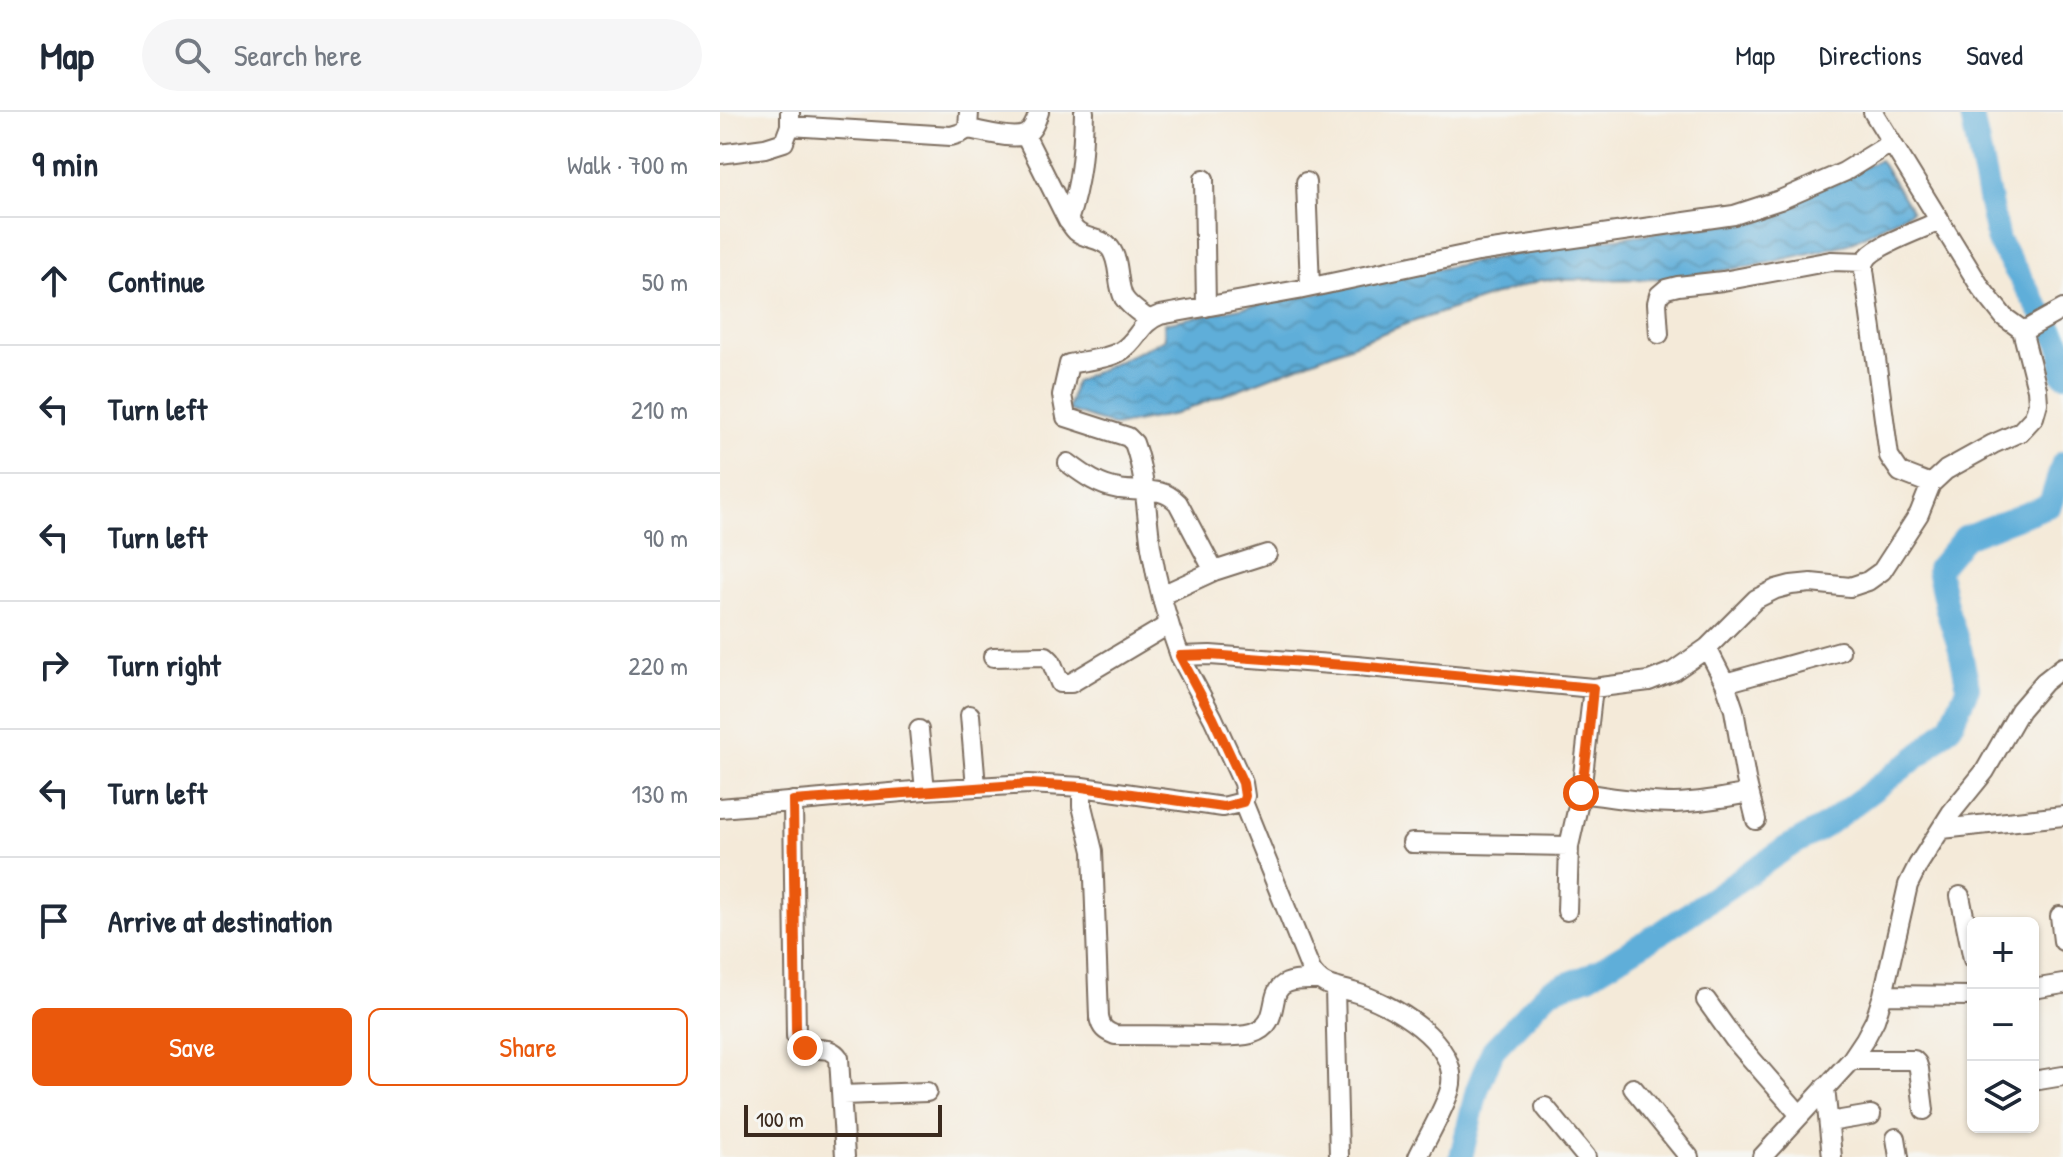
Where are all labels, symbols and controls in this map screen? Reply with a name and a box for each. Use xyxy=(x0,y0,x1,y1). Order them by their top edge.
search box xyxy=(142,19,702,91)
text: Map xyxy=(40,29,94,81)
icon: search xyxy=(170,33,214,77)
text: Search here xyxy=(234,35,362,75)
text: Map xyxy=(1735,36,1775,74)
text: Directions xyxy=(1819,36,1922,74)
text: Saved xyxy=(1966,36,2023,74)
text: 9 min xyxy=(32,141,98,187)
text: Walk · 700 m xyxy=(567,147,688,182)
icon: ahead xyxy=(32,259,76,303)
text: Continue xyxy=(108,261,205,301)
text: 50 m xyxy=(642,264,688,299)
icon: left xyxy=(32,387,76,431)
text: Turn left xyxy=(108,389,207,429)
text: 210 m xyxy=(631,392,688,427)
icon: left xyxy=(32,515,76,559)
text: Turn left xyxy=(108,517,207,557)
text: 90 m xyxy=(643,520,688,555)
icon: right xyxy=(32,643,76,687)
text: Turn right xyxy=(108,645,221,685)
text: 220 m xyxy=(628,648,688,683)
icon: left xyxy=(32,771,76,815)
text: Turn left xyxy=(108,773,207,813)
route start xyxy=(1563,775,1599,811)
text: 130 m xyxy=(632,776,688,811)
icon: arrive xyxy=(32,899,76,943)
text: Arrive at destination xyxy=(108,901,333,941)
map controls xyxy=(1967,917,2039,1133)
button: + xyxy=(1967,917,2039,989)
button: − xyxy=(1967,989,2039,1061)
button: Save xyxy=(32,1008,352,1086)
button: Share xyxy=(368,1008,688,1086)
route end xyxy=(787,1030,823,1066)
button: layers xyxy=(1967,1061,2039,1133)
scale bar xyxy=(744,1101,942,1137)
text: 100 m xyxy=(756,1104,804,1134)

